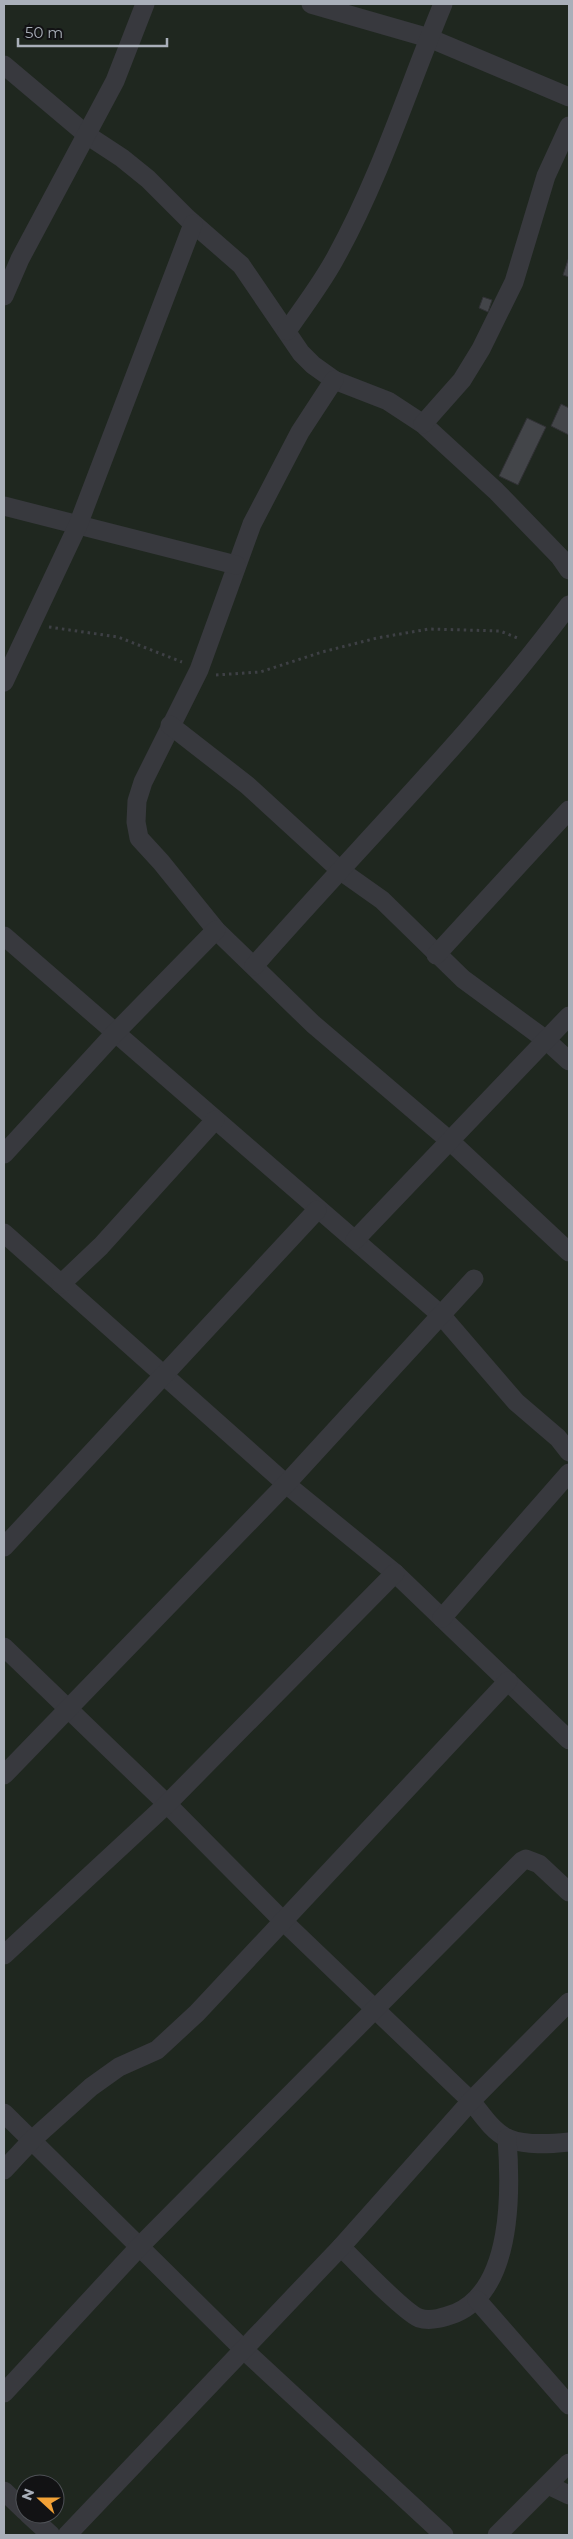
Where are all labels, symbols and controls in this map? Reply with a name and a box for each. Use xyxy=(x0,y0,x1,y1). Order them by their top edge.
scale bar xyxy=(18,15,166,47)
text: 50 m xyxy=(25,23,63,42)
north arrow xyxy=(15,2474,65,2524)
text: N xyxy=(17,2486,38,2503)

